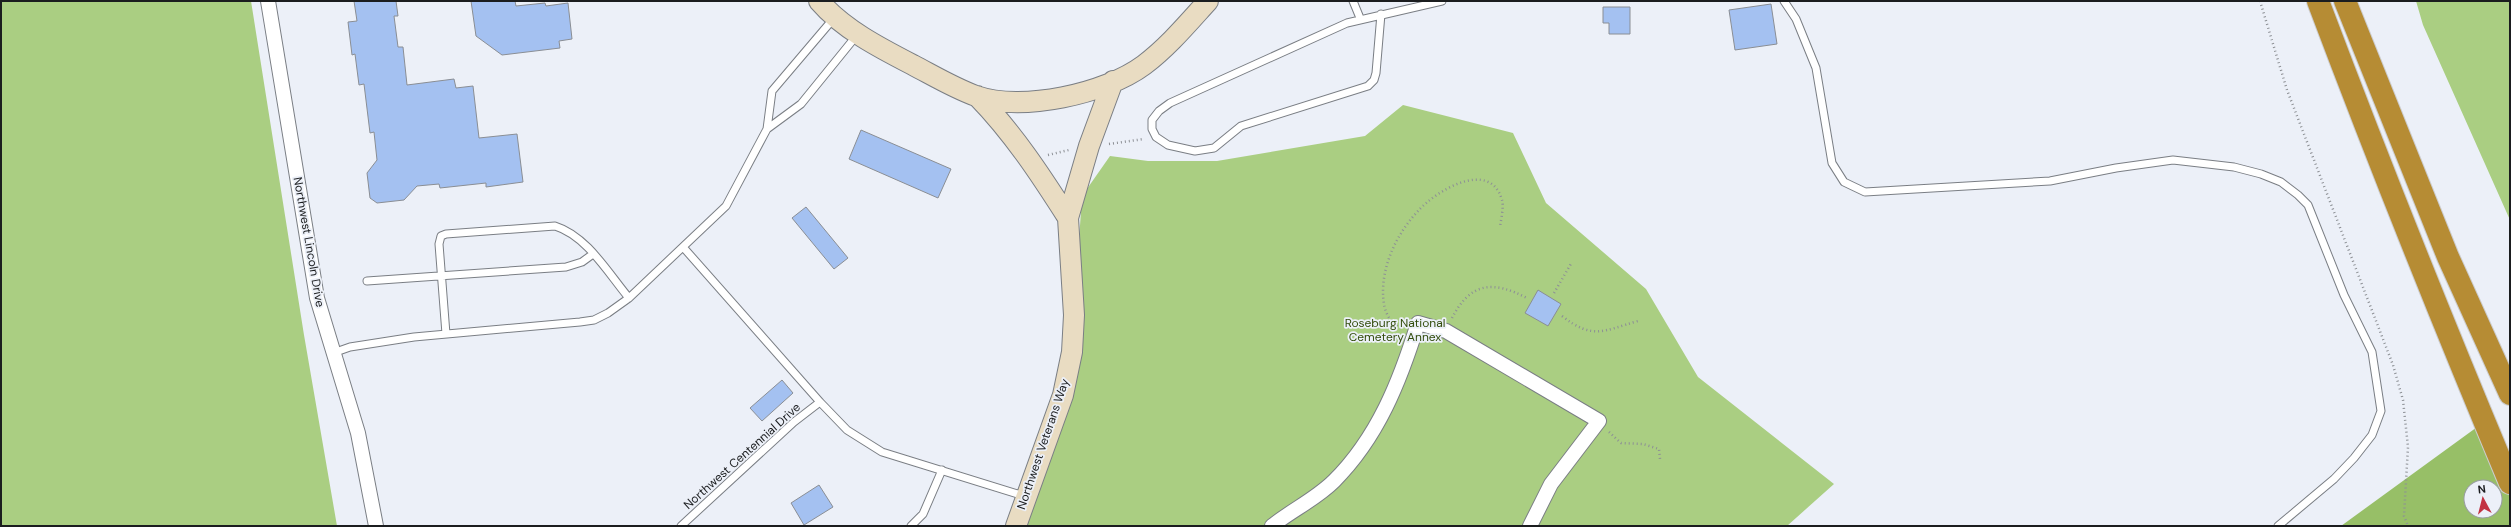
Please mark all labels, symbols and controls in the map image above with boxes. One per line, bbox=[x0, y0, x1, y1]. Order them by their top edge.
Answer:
street label: Northwest Lincoln Drive bbox=[290, 176, 328, 309]
park label: Roseburg National Cemetery Annex bbox=[1345, 315, 1445, 345]
street label: Northwest Veterans Way bbox=[1013, 376, 1073, 511]
street label: Northwest Centennial Drive bbox=[680, 399, 804, 513]
north arrow bbox=[2463, 479, 2503, 519]
text: N bbox=[2477, 482, 2487, 497]

